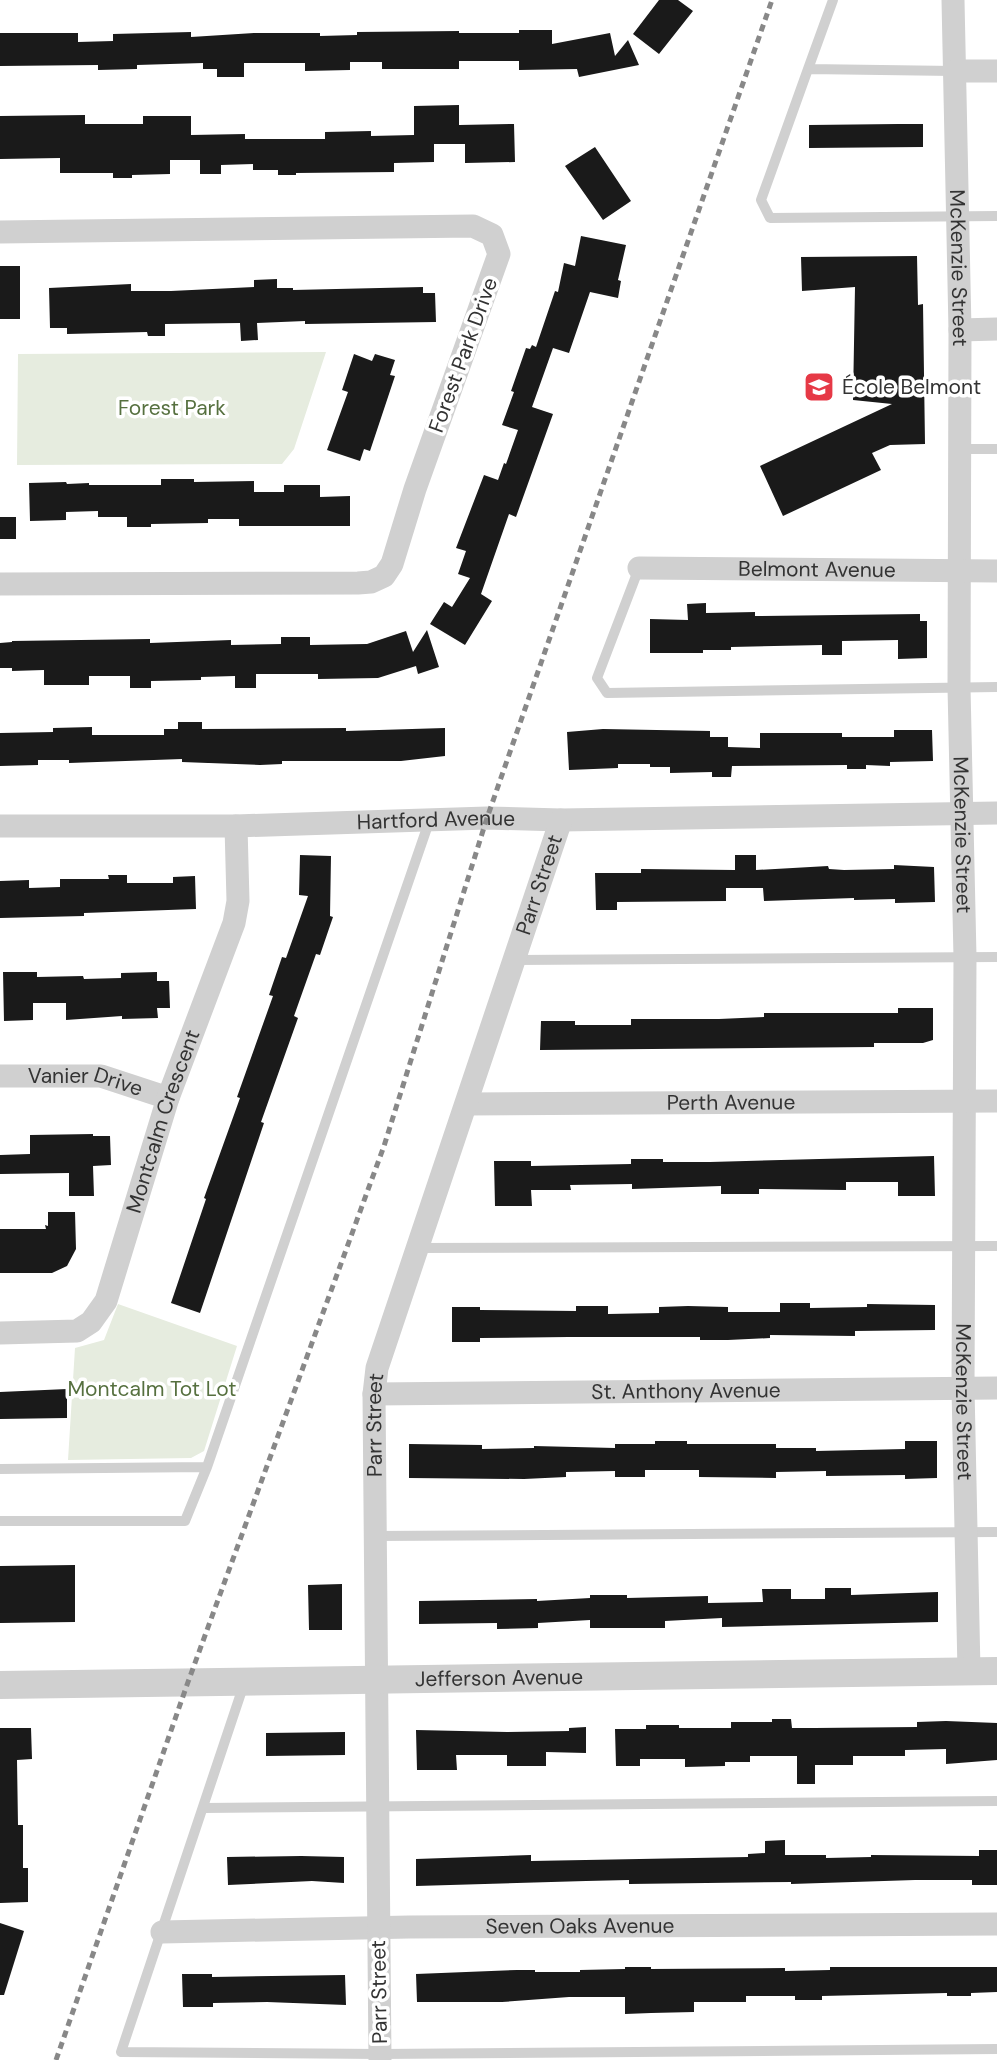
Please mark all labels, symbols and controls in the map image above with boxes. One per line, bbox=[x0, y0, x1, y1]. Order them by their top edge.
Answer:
street label: McKenzie Street bbox=[943, 189, 974, 346]
street label: Forest Park Drive bbox=[422, 273, 504, 436]
school or university icon: École Belmont bbox=[802, 370, 836, 404]
place label: École Belmont bbox=[842, 373, 981, 401]
park label: Forest Park bbox=[118, 394, 226, 422]
street label: Belmont Avenue bbox=[738, 555, 896, 584]
street label: McKenzie Street bbox=[947, 756, 978, 914]
street label: Hartford Avenue bbox=[356, 804, 516, 836]
street label: Parr Street bbox=[509, 831, 569, 938]
street label: Montcalm Crescent bbox=[120, 1026, 207, 1216]
street label: Vanier Drive bbox=[28, 1061, 147, 1103]
street label: Perth Avenue bbox=[667, 1088, 795, 1117]
street label: McKenzie Street bbox=[949, 1323, 979, 1481]
street label: Parr Street bbox=[360, 1372, 390, 1477]
park label: Montcalm Tot Lot bbox=[67, 1375, 237, 1403]
street label: St. Anthony Avenue bbox=[591, 1376, 781, 1406]
street label: Jefferson Avenue bbox=[415, 1663, 583, 1693]
street label: Seven Oaks Avenue bbox=[485, 1912, 675, 1941]
street label: Parr Street bbox=[364, 1940, 394, 2044]

